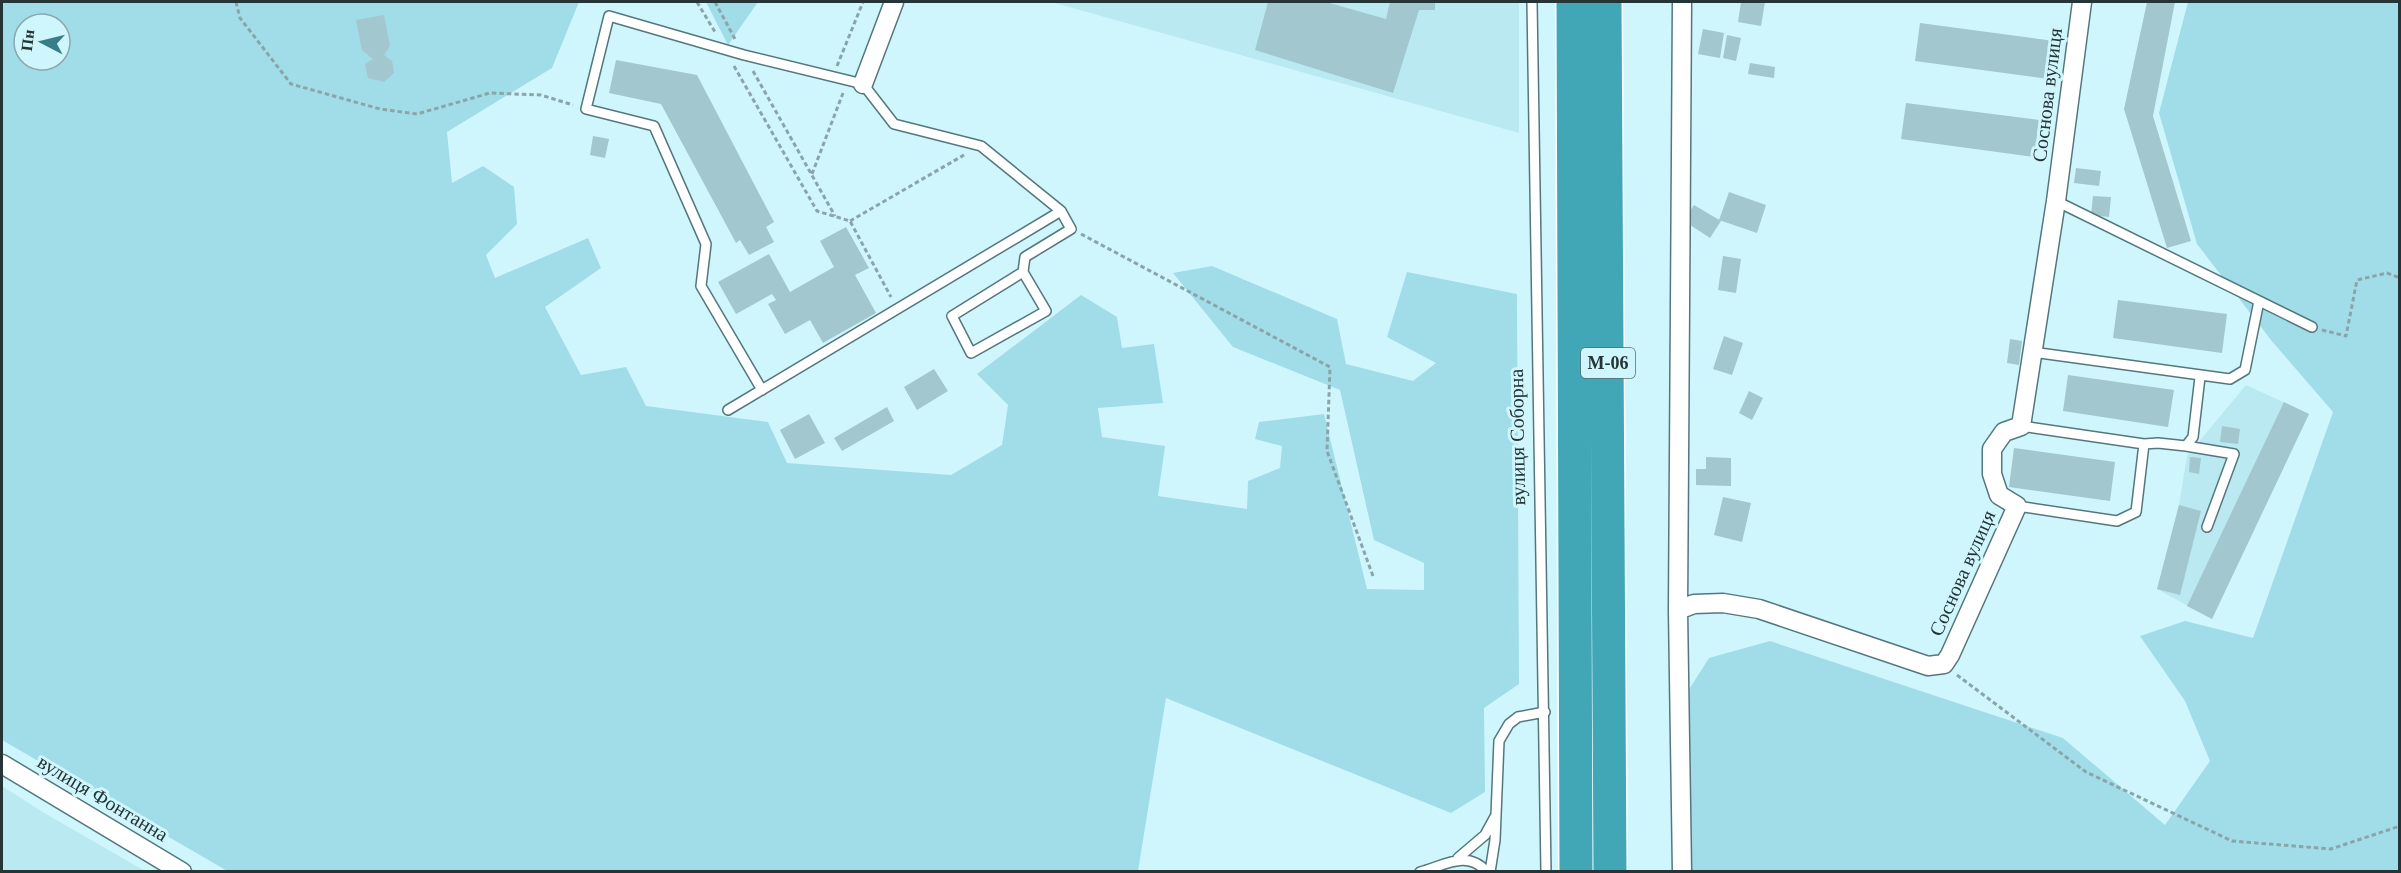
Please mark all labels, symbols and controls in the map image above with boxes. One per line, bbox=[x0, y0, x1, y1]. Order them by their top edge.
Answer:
north arrow bbox=[12, 12, 72, 72]
street label: Соснова вулиця bbox=[2028, 27, 2067, 163]
text: Пн bbox=[18, 28, 37, 52]
road number: М-06 bbox=[1581, 348, 1635, 378]
street label: вулиця Соборна bbox=[1505, 368, 1530, 505]
street label: Соснова вулиця bbox=[1925, 507, 2000, 640]
street label: вулиця Фонтанна bbox=[33, 750, 172, 846]

